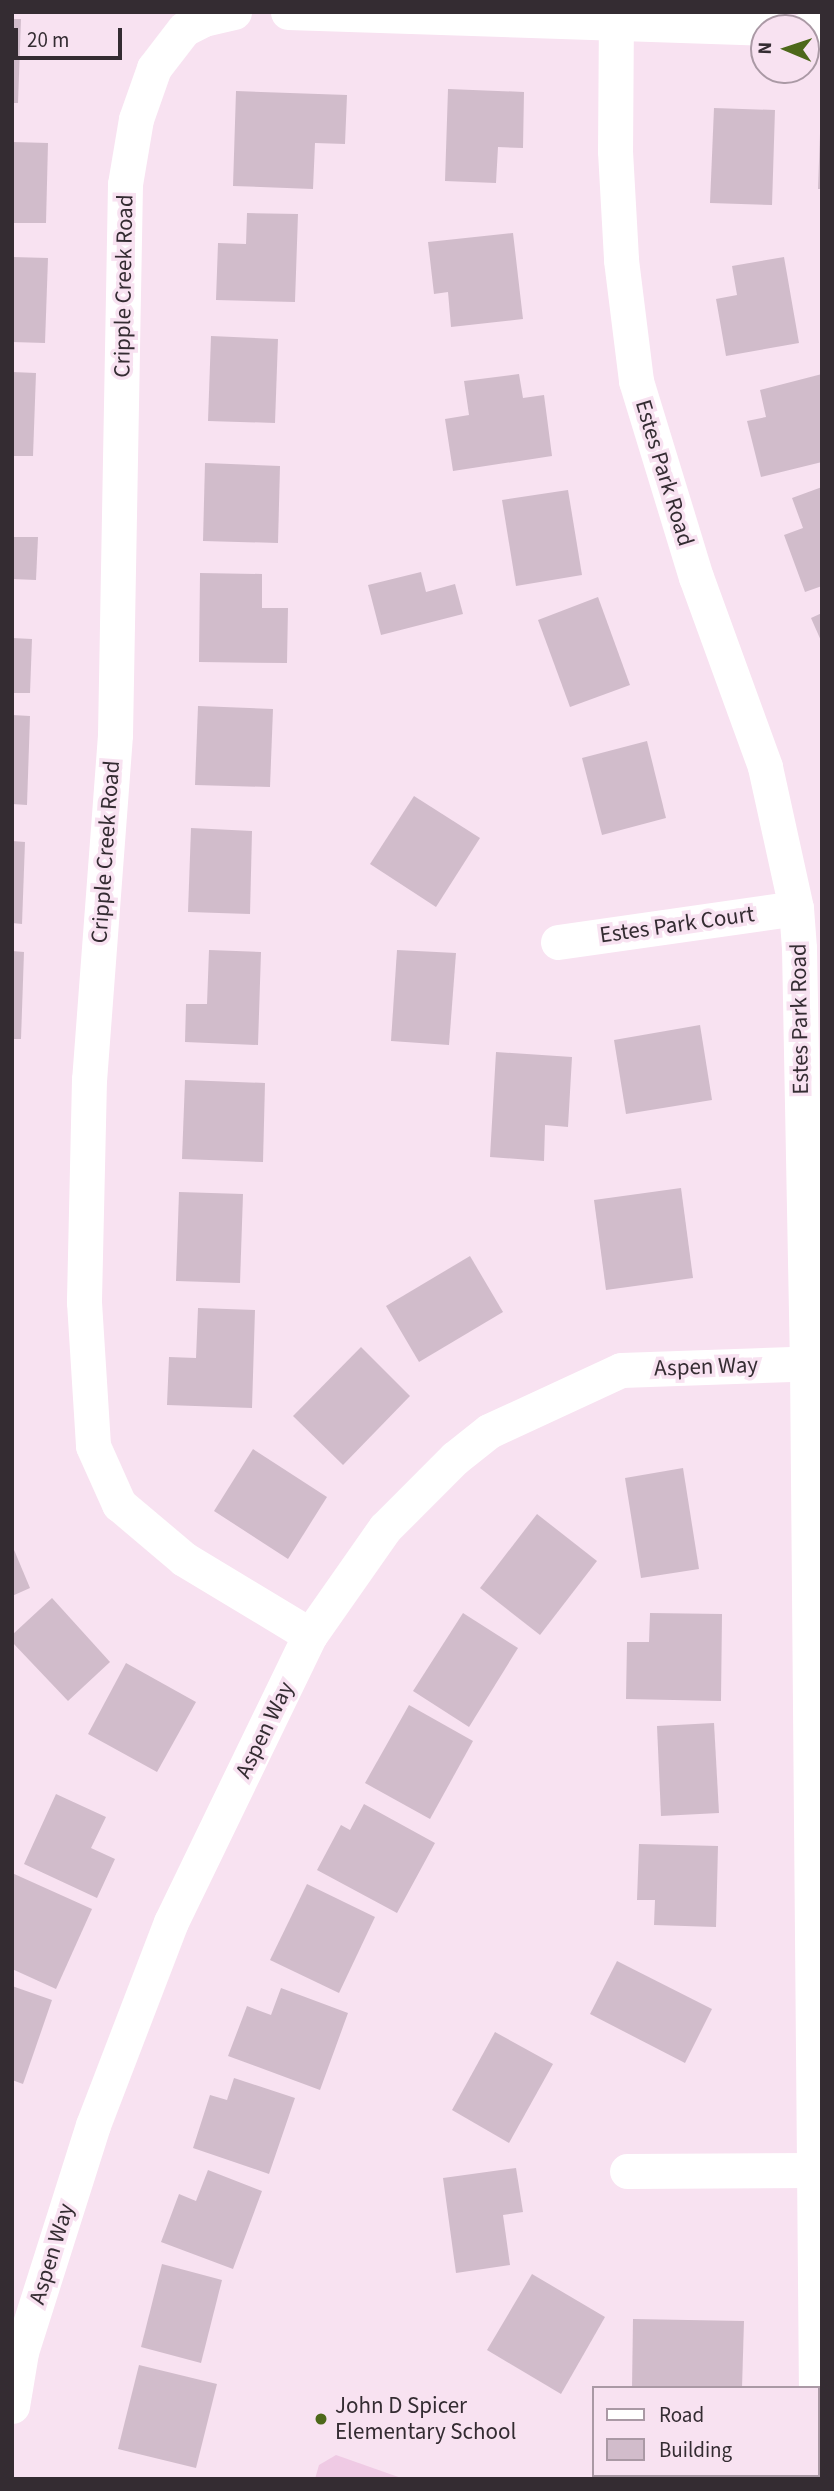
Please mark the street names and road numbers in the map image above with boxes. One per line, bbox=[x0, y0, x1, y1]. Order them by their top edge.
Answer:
street label: Cripple Creek Road bbox=[109, 194, 139, 378]
street label: Estes Park Road bbox=[629, 397, 699, 549]
street label: Cripple Creek Road bbox=[86, 760, 126, 944]
street label: Estes Park Court bbox=[598, 900, 756, 950]
street label: Estes Park Road bbox=[785, 943, 815, 1095]
street label: Aspen Way bbox=[654, 1351, 758, 1383]
street label: Aspen Way bbox=[230, 1677, 300, 1783]
street label: Aspen Way bbox=[24, 2200, 80, 2308]

